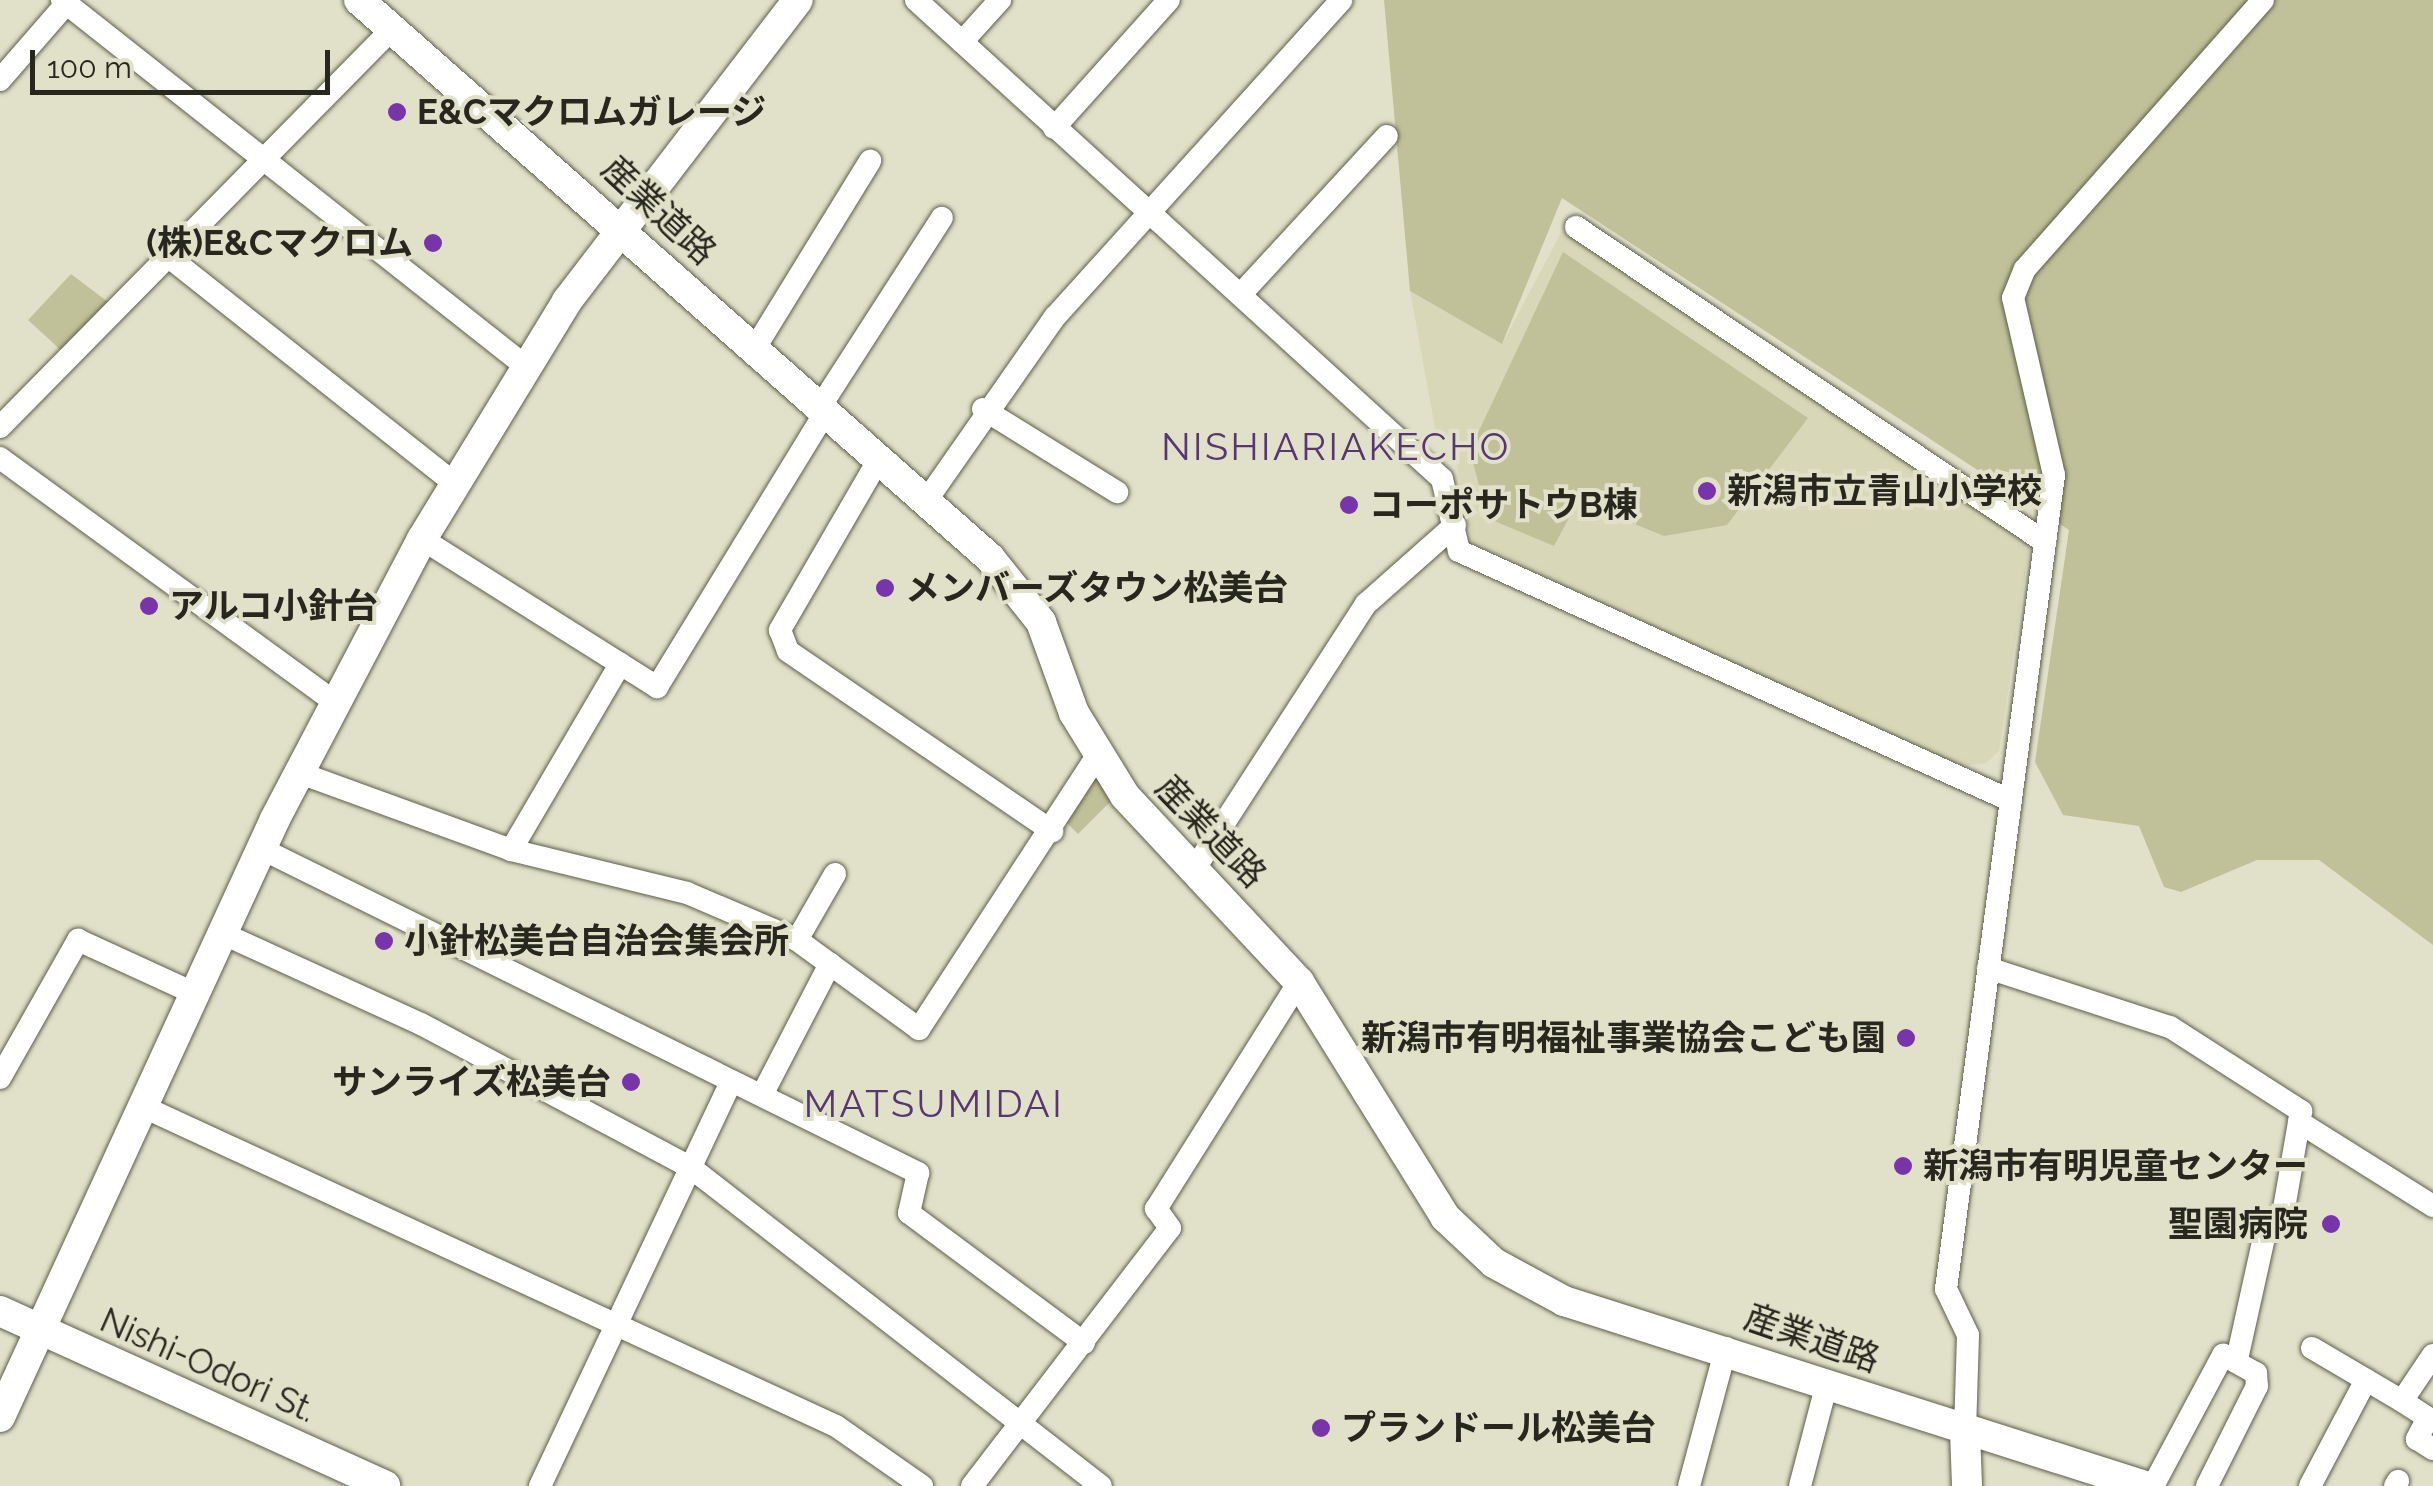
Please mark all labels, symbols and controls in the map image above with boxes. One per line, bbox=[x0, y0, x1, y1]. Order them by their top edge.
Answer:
scale bar bbox=[35, 30, 335, 92]
text: 100 m bbox=[47, 50, 132, 85]
place label: E&Cマクロムガレージ bbox=[417, 91, 767, 133]
marker: E&Cマクロムガレージ bbox=[386, 101, 408, 123]
street label: 産業道路 bbox=[593, 147, 725, 273]
place label: (株)E&Cマクロム bbox=[146, 222, 413, 264]
marker: (株)E&Cマクロム bbox=[422, 232, 444, 254]
district label: NISHIARIAKECHO bbox=[1161, 424, 1511, 470]
place label: 新潟市立青山小学校 bbox=[1727, 470, 2042, 512]
marker: 新潟市立青山小学校 bbox=[1696, 480, 1718, 502]
place label: コーポサトウB棟 bbox=[1369, 484, 1638, 526]
marker: コーポサトウB棟 bbox=[1338, 494, 1360, 516]
place label: メンバーズタウン松美台 bbox=[905, 567, 1290, 609]
marker: メンバーズタウン松美台 bbox=[874, 577, 896, 599]
place label: アルコ小針台 bbox=[169, 585, 379, 627]
marker: アルコ小針台 bbox=[138, 595, 160, 617]
street label: 産業道路 bbox=[1147, 766, 1275, 896]
place label: 小針松美台自治会集会所 bbox=[404, 920, 789, 962]
marker: 小針松美台自治会集会所 bbox=[373, 930, 395, 952]
place label: 新潟市有明福祉事業協会こども園 bbox=[1361, 1017, 1886, 1059]
marker: 新潟市有明福祉事業協会こども園 bbox=[1895, 1027, 1917, 1049]
place label: サンライズ松美台 bbox=[331, 1061, 611, 1103]
marker: サンライズ松美台 bbox=[620, 1071, 642, 1093]
district label: MATSUMIDAI bbox=[804, 1081, 1064, 1127]
place label: 新潟市有明児童センター bbox=[1923, 1145, 2308, 1187]
marker: 新潟市有明児童センター bbox=[1892, 1155, 1914, 1177]
place label: 聖園病院 bbox=[2168, 1203, 2308, 1245]
marker: 聖園病院 bbox=[2318, 1211, 2344, 1237]
street label: 産業道路 bbox=[1739, 1295, 1885, 1381]
street label: Nishi-Odori St. bbox=[94, 1299, 322, 1431]
place label: プランドール松美台 bbox=[1341, 1407, 1656, 1449]
marker: プランドール松美台 bbox=[1310, 1417, 1332, 1439]

